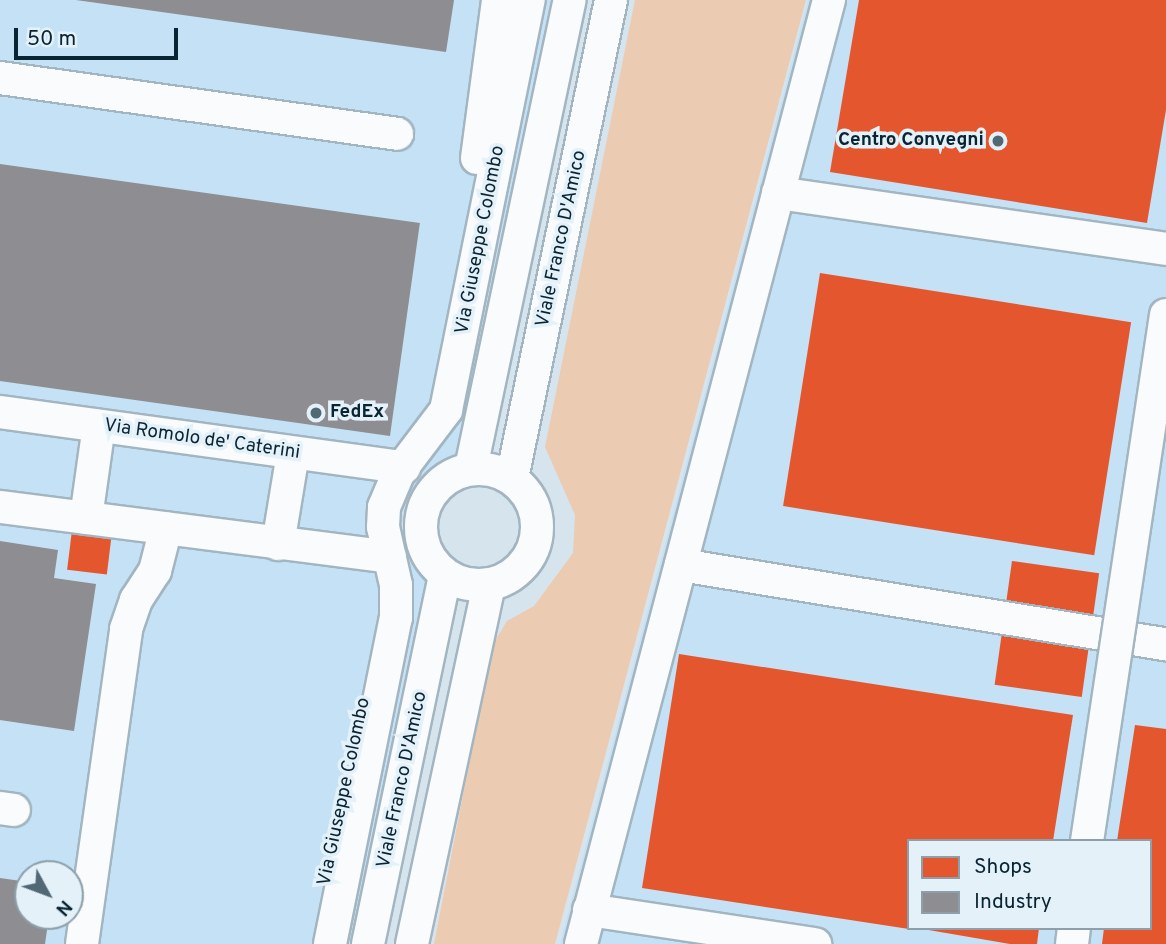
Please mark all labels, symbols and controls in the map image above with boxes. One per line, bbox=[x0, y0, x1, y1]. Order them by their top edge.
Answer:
scale bar bbox=[18, 14, 182, 58]
text: 50 m bbox=[27, 26, 76, 53]
place label: Centro Convegni bbox=[838, 130, 984, 152]
marker: Centro Convegni bbox=[990, 133, 1006, 149]
street label: Via Giuseppe Colombo bbox=[451, 144, 511, 336]
street label: Viale Franco D'Amico bbox=[532, 149, 592, 329]
place label: FedEx bbox=[330, 402, 384, 424]
marker: FedEx bbox=[308, 405, 324, 421]
street label: Via Romolo de' Caterini bbox=[102, 415, 302, 465]
street label: Viale Franco D'Amico bbox=[373, 690, 433, 870]
street label: Via Giuseppe Colombo bbox=[314, 696, 376, 888]
legend bbox=[907, 839, 1152, 930]
text: Shops bbox=[974, 854, 1032, 881]
north arrow bbox=[14, 860, 84, 930]
text: Industry bbox=[974, 889, 1052, 916]
text: N bbox=[50, 894, 77, 920]

